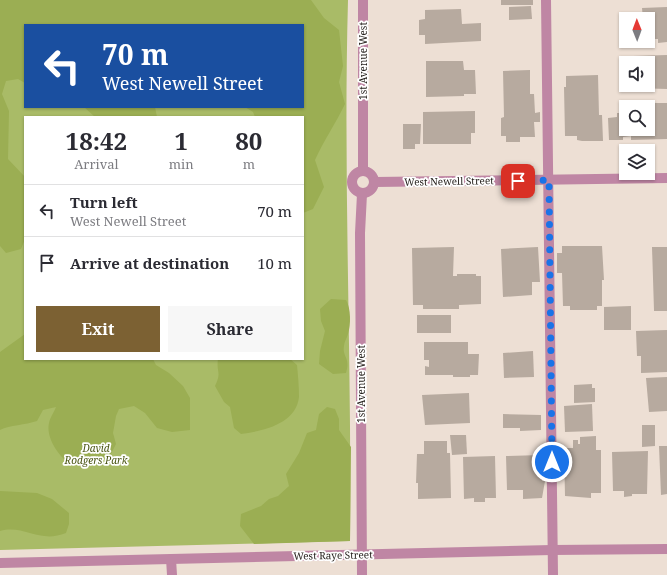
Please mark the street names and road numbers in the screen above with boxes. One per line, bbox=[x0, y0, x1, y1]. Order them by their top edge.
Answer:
street label: 1st Avenue West bbox=[356, 22, 370, 100]
street label: West Newell Street bbox=[404, 173, 494, 189]
street label: 1st Avenue West bbox=[354, 345, 368, 423]
street label: West Raye Street bbox=[293, 547, 373, 563]

